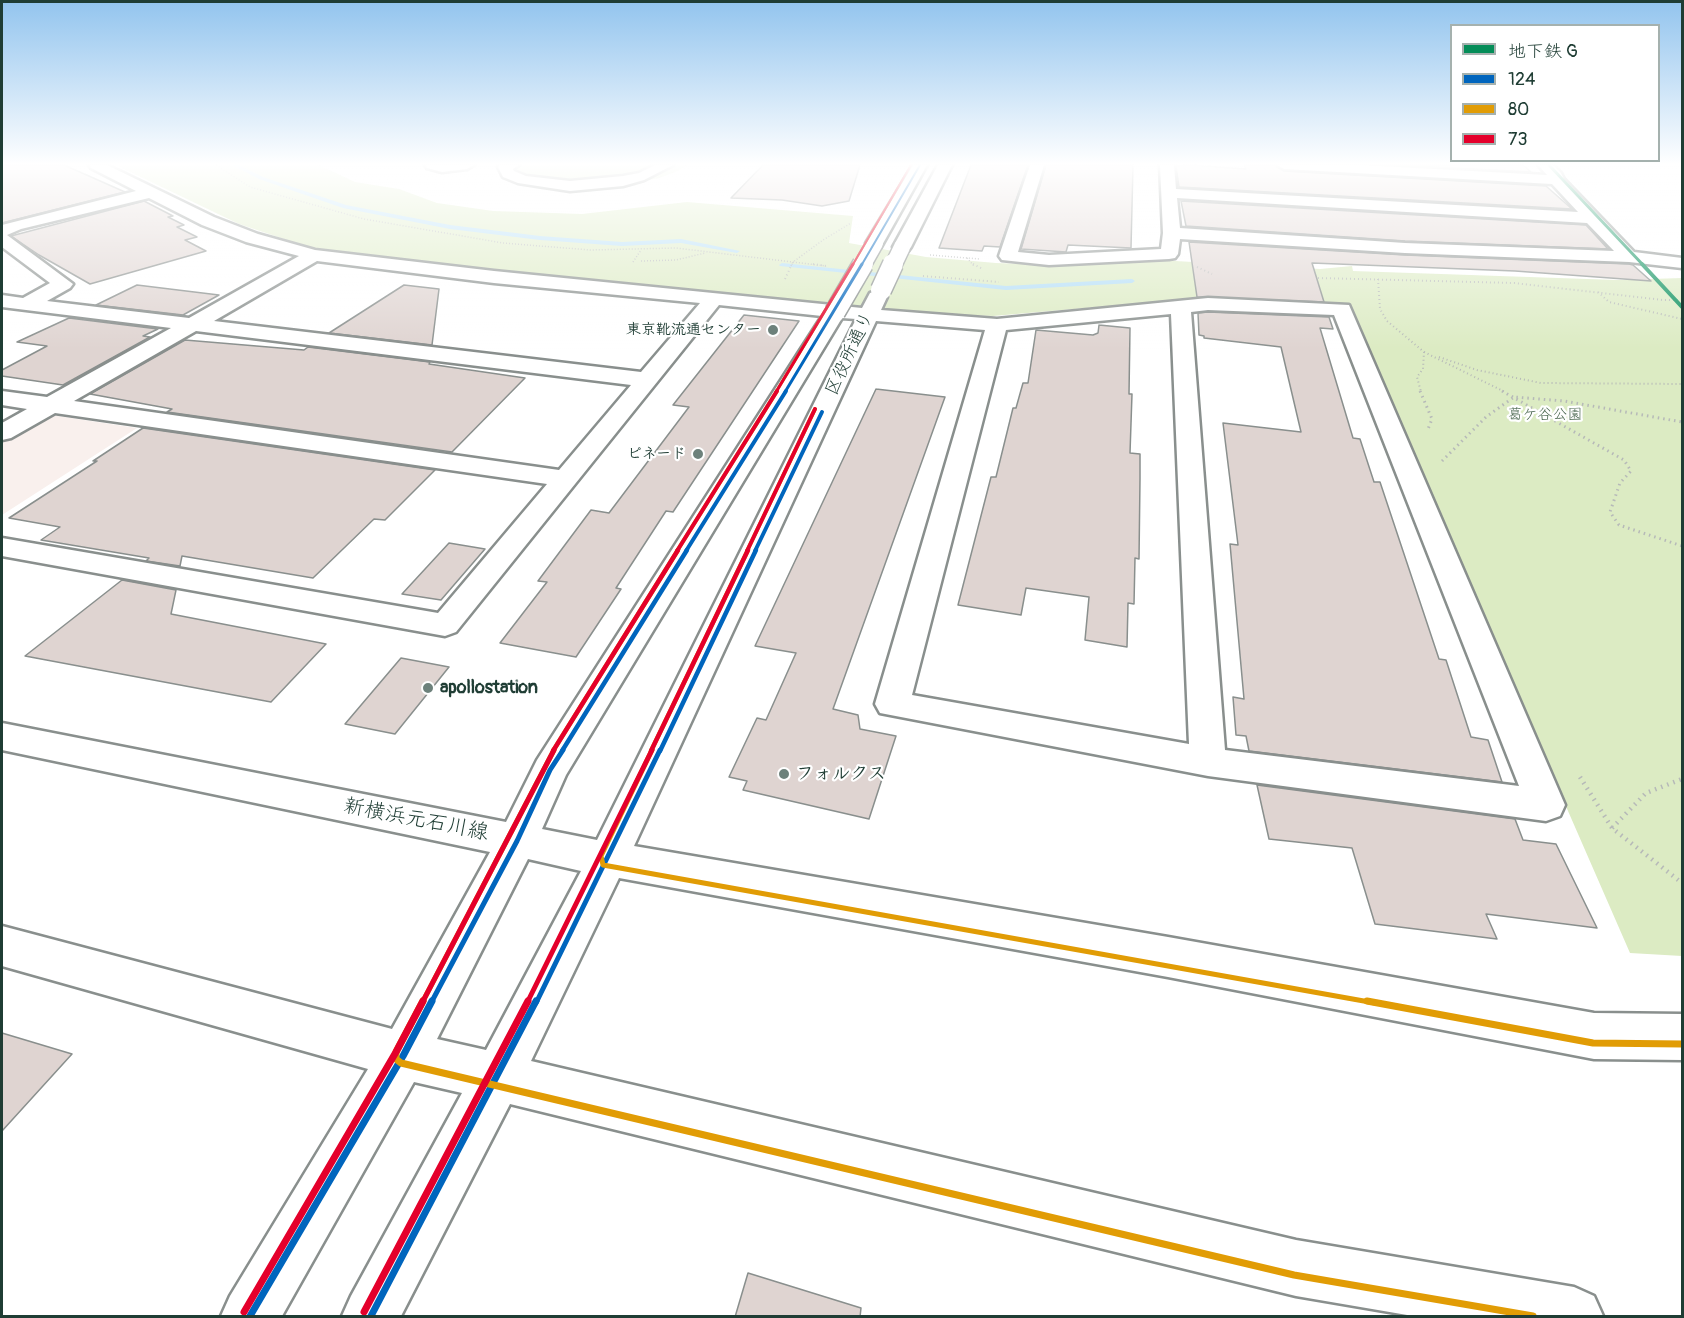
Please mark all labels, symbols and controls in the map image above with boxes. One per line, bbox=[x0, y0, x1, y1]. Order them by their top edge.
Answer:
legend bbox=[1450, 24, 1660, 162]
text: 地下鉄 G bbox=[1508, 40, 1578, 63]
text: 124 bbox=[1508, 68, 1536, 91]
text: 80 bbox=[1508, 98, 1529, 121]
text: 73 bbox=[1508, 128, 1528, 151]
street label: 区役所通り bbox=[821, 309, 879, 399]
place label: 東京靴流通センター bbox=[626, 321, 761, 339]
marker: 東京靴流通センター bbox=[766, 323, 780, 337]
park label: 葛ケ谷公園 bbox=[1508, 406, 1582, 424]
place label: ピネード bbox=[627, 445, 686, 463]
marker: ピネード bbox=[691, 447, 705, 461]
place label: apollostation bbox=[440, 677, 538, 699]
marker: apollostation bbox=[421, 681, 435, 695]
place label: フォルクス bbox=[796, 763, 886, 785]
marker: フォルクス bbox=[777, 767, 791, 781]
street label: 新横浜元石川線 bbox=[341, 794, 491, 846]

